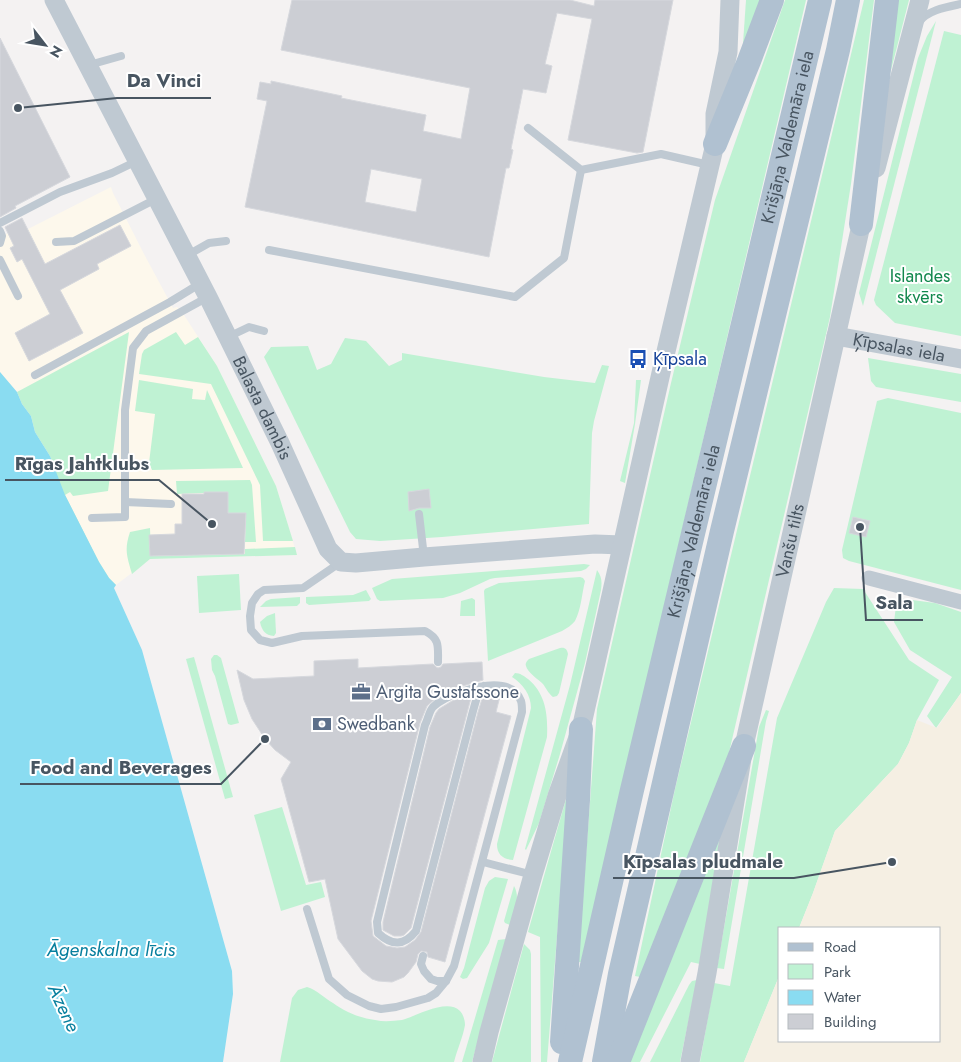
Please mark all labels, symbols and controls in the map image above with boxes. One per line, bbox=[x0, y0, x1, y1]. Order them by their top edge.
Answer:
north arrow bbox=[20, 20, 70, 70]
text: N bbox=[45, 42, 68, 62]
street label: Krišjāņa Valdemāra iela bbox=[754, 48, 821, 226]
callout: Da Vinci bbox=[117, 64, 211, 98]
text: Da Vinci bbox=[127, 67, 201, 94]
park label: Islandes skvērs bbox=[890, 263, 950, 310]
street label: Ķīpsalas iela bbox=[851, 326, 947, 369]
place label: Ķīpsala bbox=[653, 346, 707, 372]
bus stop icon: Ķīpsala bbox=[627, 348, 649, 370]
street label: Balasta dambis bbox=[226, 352, 299, 464]
street label: Krišjāņa Valdemāra iela bbox=[660, 442, 727, 620]
callout: Rīgas Jahtklubs bbox=[5, 446, 159, 480]
text: Rīgas Jahtklubs bbox=[15, 450, 150, 477]
street label: Vanšu tilts bbox=[769, 501, 811, 580]
callout: Sala bbox=[866, 586, 923, 620]
text: Sala bbox=[875, 589, 913, 616]
place label: Argita Gustafssone bbox=[376, 679, 519, 705]
office icon: Argita Gustafssone bbox=[350, 681, 372, 703]
place label: Swedbank bbox=[337, 711, 415, 737]
bank icon: Swedbank bbox=[311, 713, 333, 735]
callout: Food and Beverages bbox=[20, 750, 221, 784]
text: Food and Beverages bbox=[30, 754, 212, 781]
callout: Ķīpsalas pludmale bbox=[613, 844, 794, 878]
text: Ķīpsalas pludmale bbox=[623, 848, 783, 875]
legend bbox=[778, 927, 941, 1042]
water label: Āgenskalna līcis bbox=[46, 936, 176, 963]
text: Road bbox=[824, 936, 856, 958]
text: Park bbox=[824, 961, 851, 983]
water label: Āzene bbox=[41, 979, 87, 1037]
text: Water bbox=[824, 986, 862, 1008]
text: Building bbox=[824, 1011, 876, 1033]

